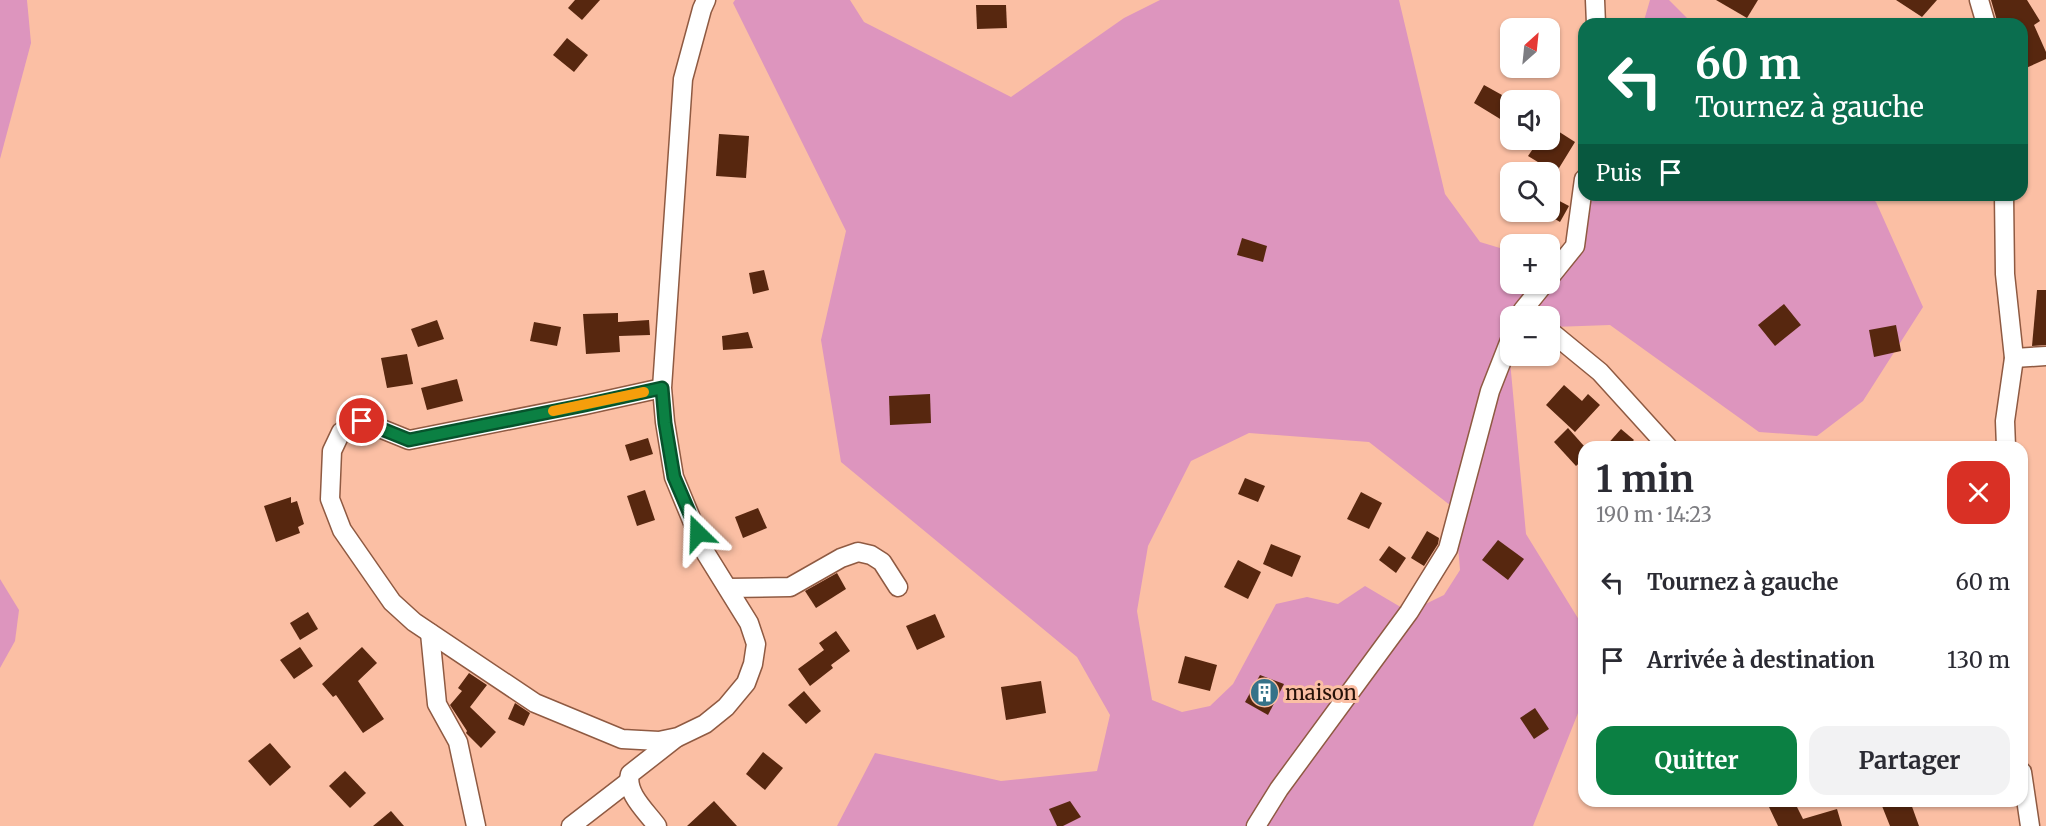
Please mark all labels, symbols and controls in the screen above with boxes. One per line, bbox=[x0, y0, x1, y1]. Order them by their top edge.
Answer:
north arrow bbox=[1500, 18, 1560, 78]
map controls bbox=[1500, 18, 1560, 366]
text: 60 m bbox=[1695, 38, 1801, 90]
icon: left bbox=[1596, 42, 1674, 120]
button: sound bbox=[1500, 90, 1560, 150]
text: Tournez à gauche bbox=[1695, 90, 1924, 124]
icon: arrive bbox=[1654, 156, 1687, 189]
text: Puis bbox=[1596, 159, 1642, 187]
button: search bbox=[1500, 162, 1560, 222]
button: + bbox=[1500, 234, 1560, 294]
button: − bbox=[1500, 306, 1560, 366]
pin bbox=[336, 395, 387, 446]
icon: arrive bbox=[345, 404, 378, 437]
text: 1 min bbox=[1596, 457, 1694, 502]
button: close bbox=[1947, 461, 2010, 524]
position arrow bbox=[666, 501, 730, 565]
text: 190 m · 14:23 bbox=[1596, 502, 1712, 527]
icon: left bbox=[1596, 566, 1629, 599]
text: Tournez à gauche bbox=[1647, 568, 1838, 596]
text: 60 m bbox=[1956, 568, 2010, 596]
icon: arrive bbox=[1596, 644, 1629, 677]
text: Arrivée à destination bbox=[1647, 646, 1875, 674]
text: 130 m bbox=[1947, 646, 2010, 674]
building icon: maison bbox=[1248, 677, 1280, 709]
place label: maison bbox=[1285, 680, 1357, 705]
button: Quitter bbox=[1596, 726, 1797, 795]
button: Partager bbox=[1809, 726, 2010, 795]

